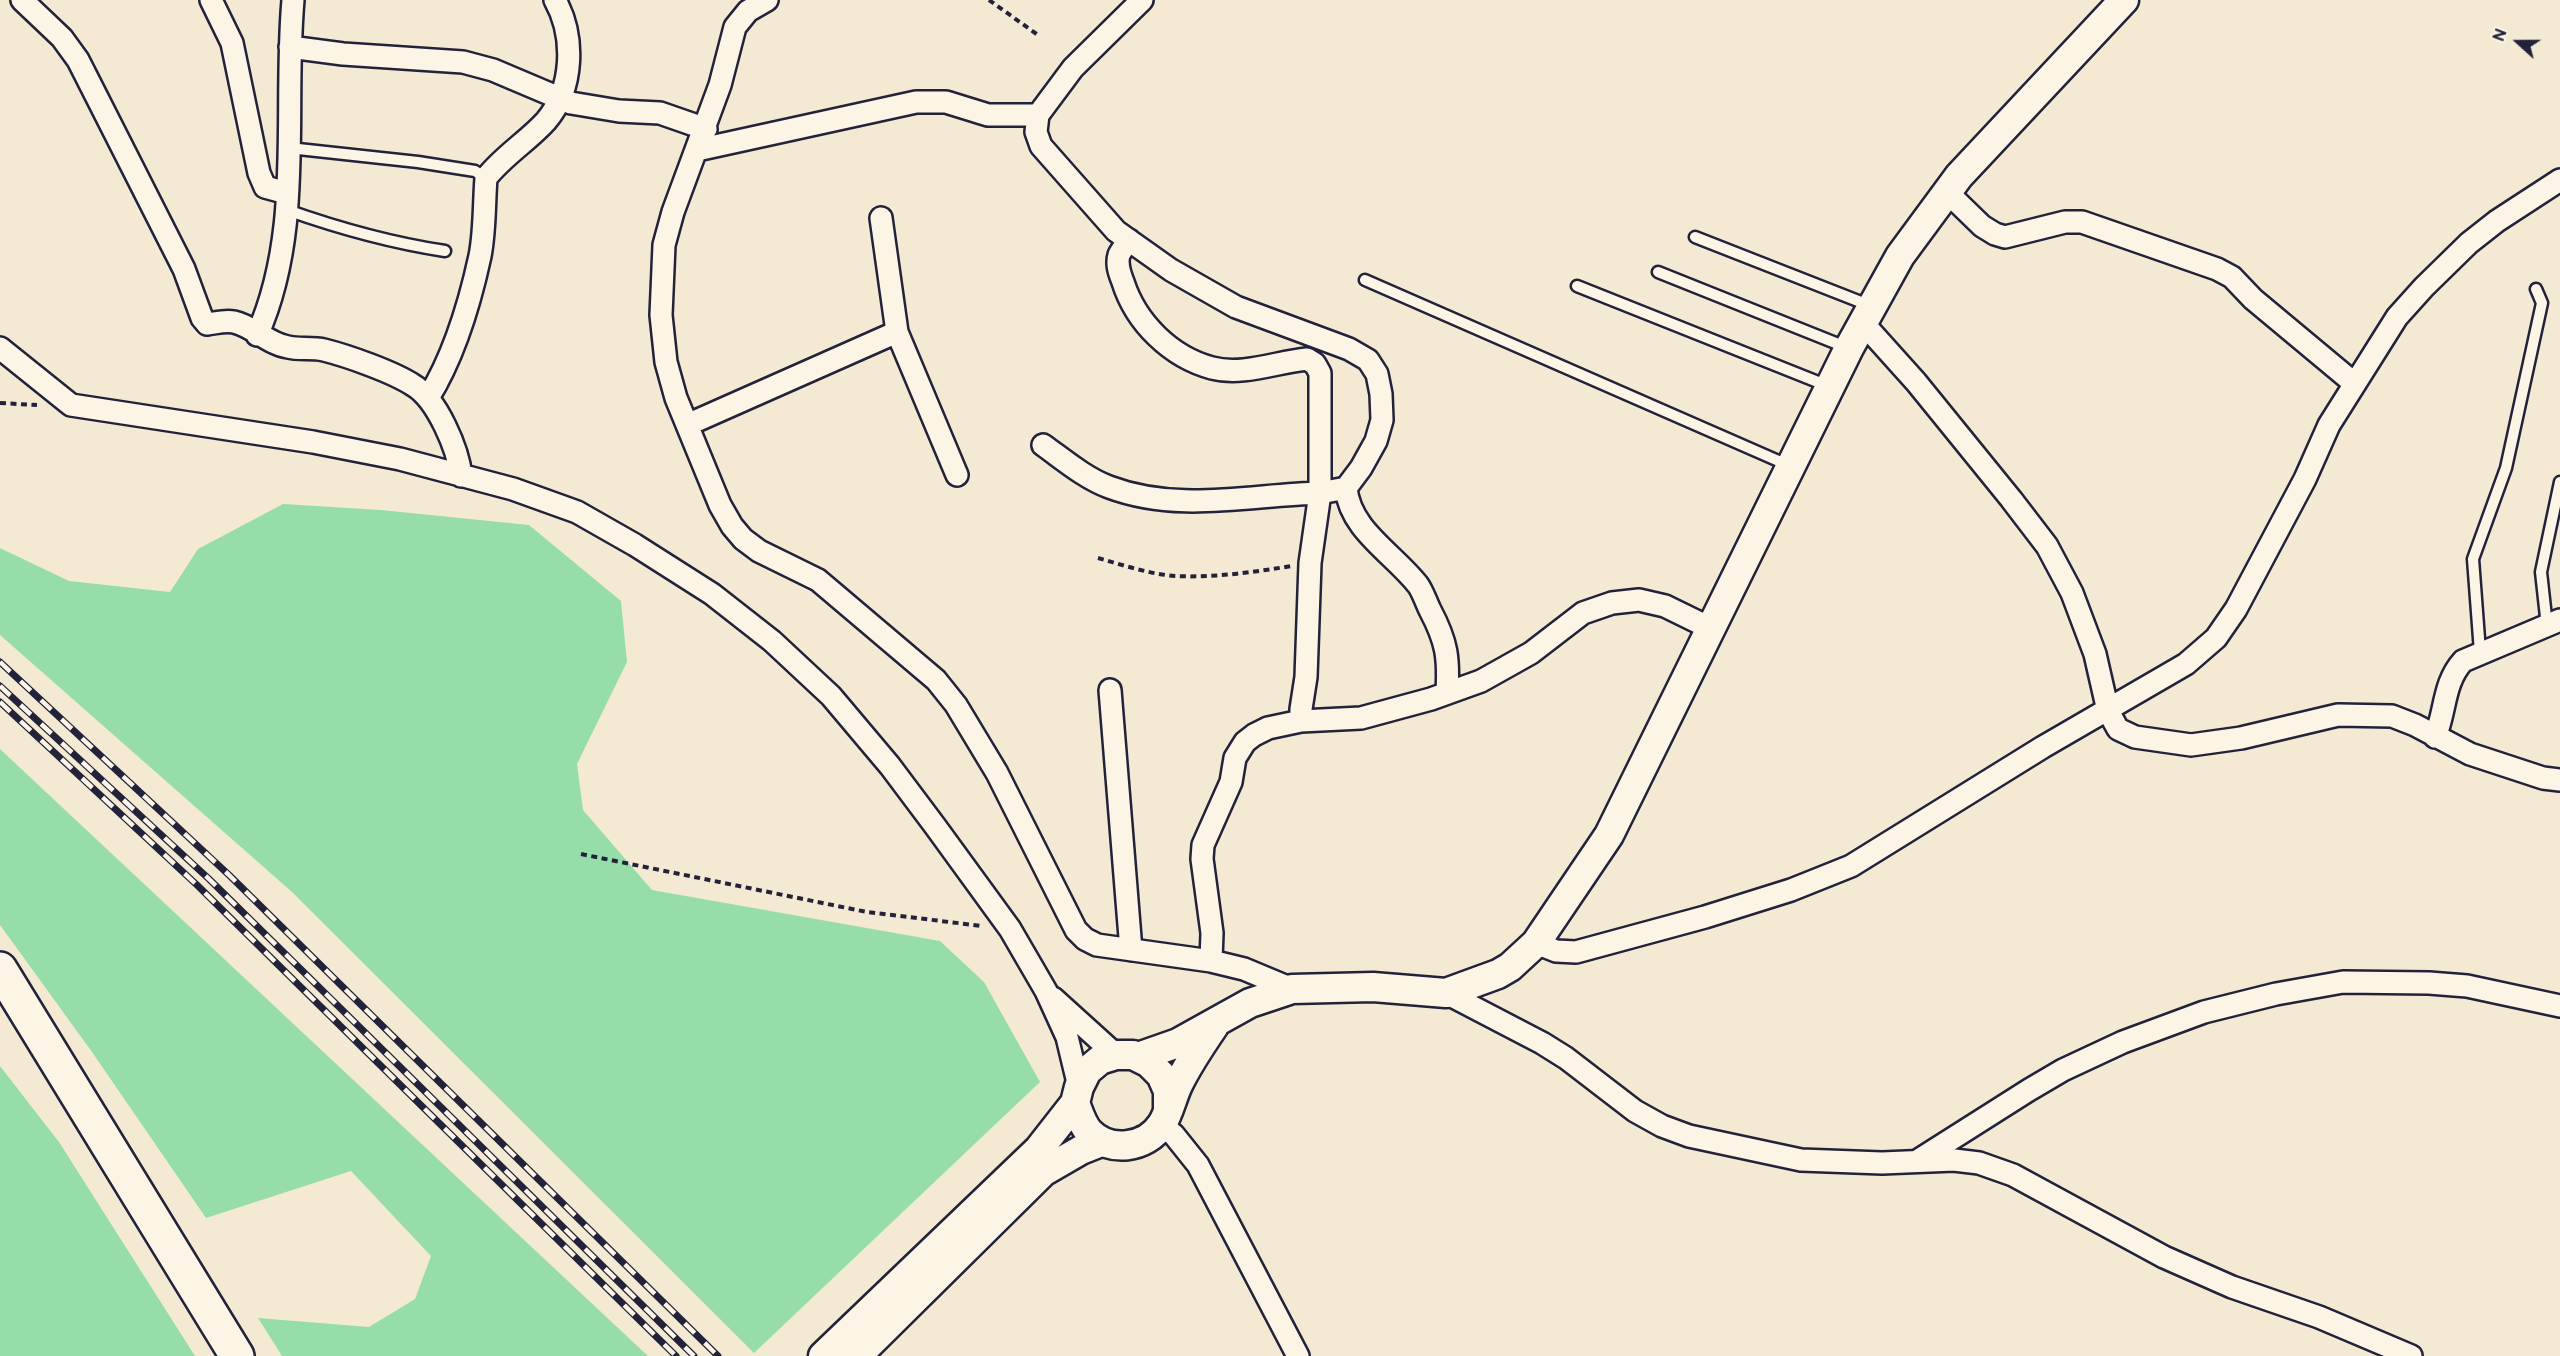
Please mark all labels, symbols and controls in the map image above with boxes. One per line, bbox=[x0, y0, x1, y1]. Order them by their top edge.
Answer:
north arrow bbox=[2488, 12, 2548, 72]
text: N bbox=[2490, 26, 2512, 44]

